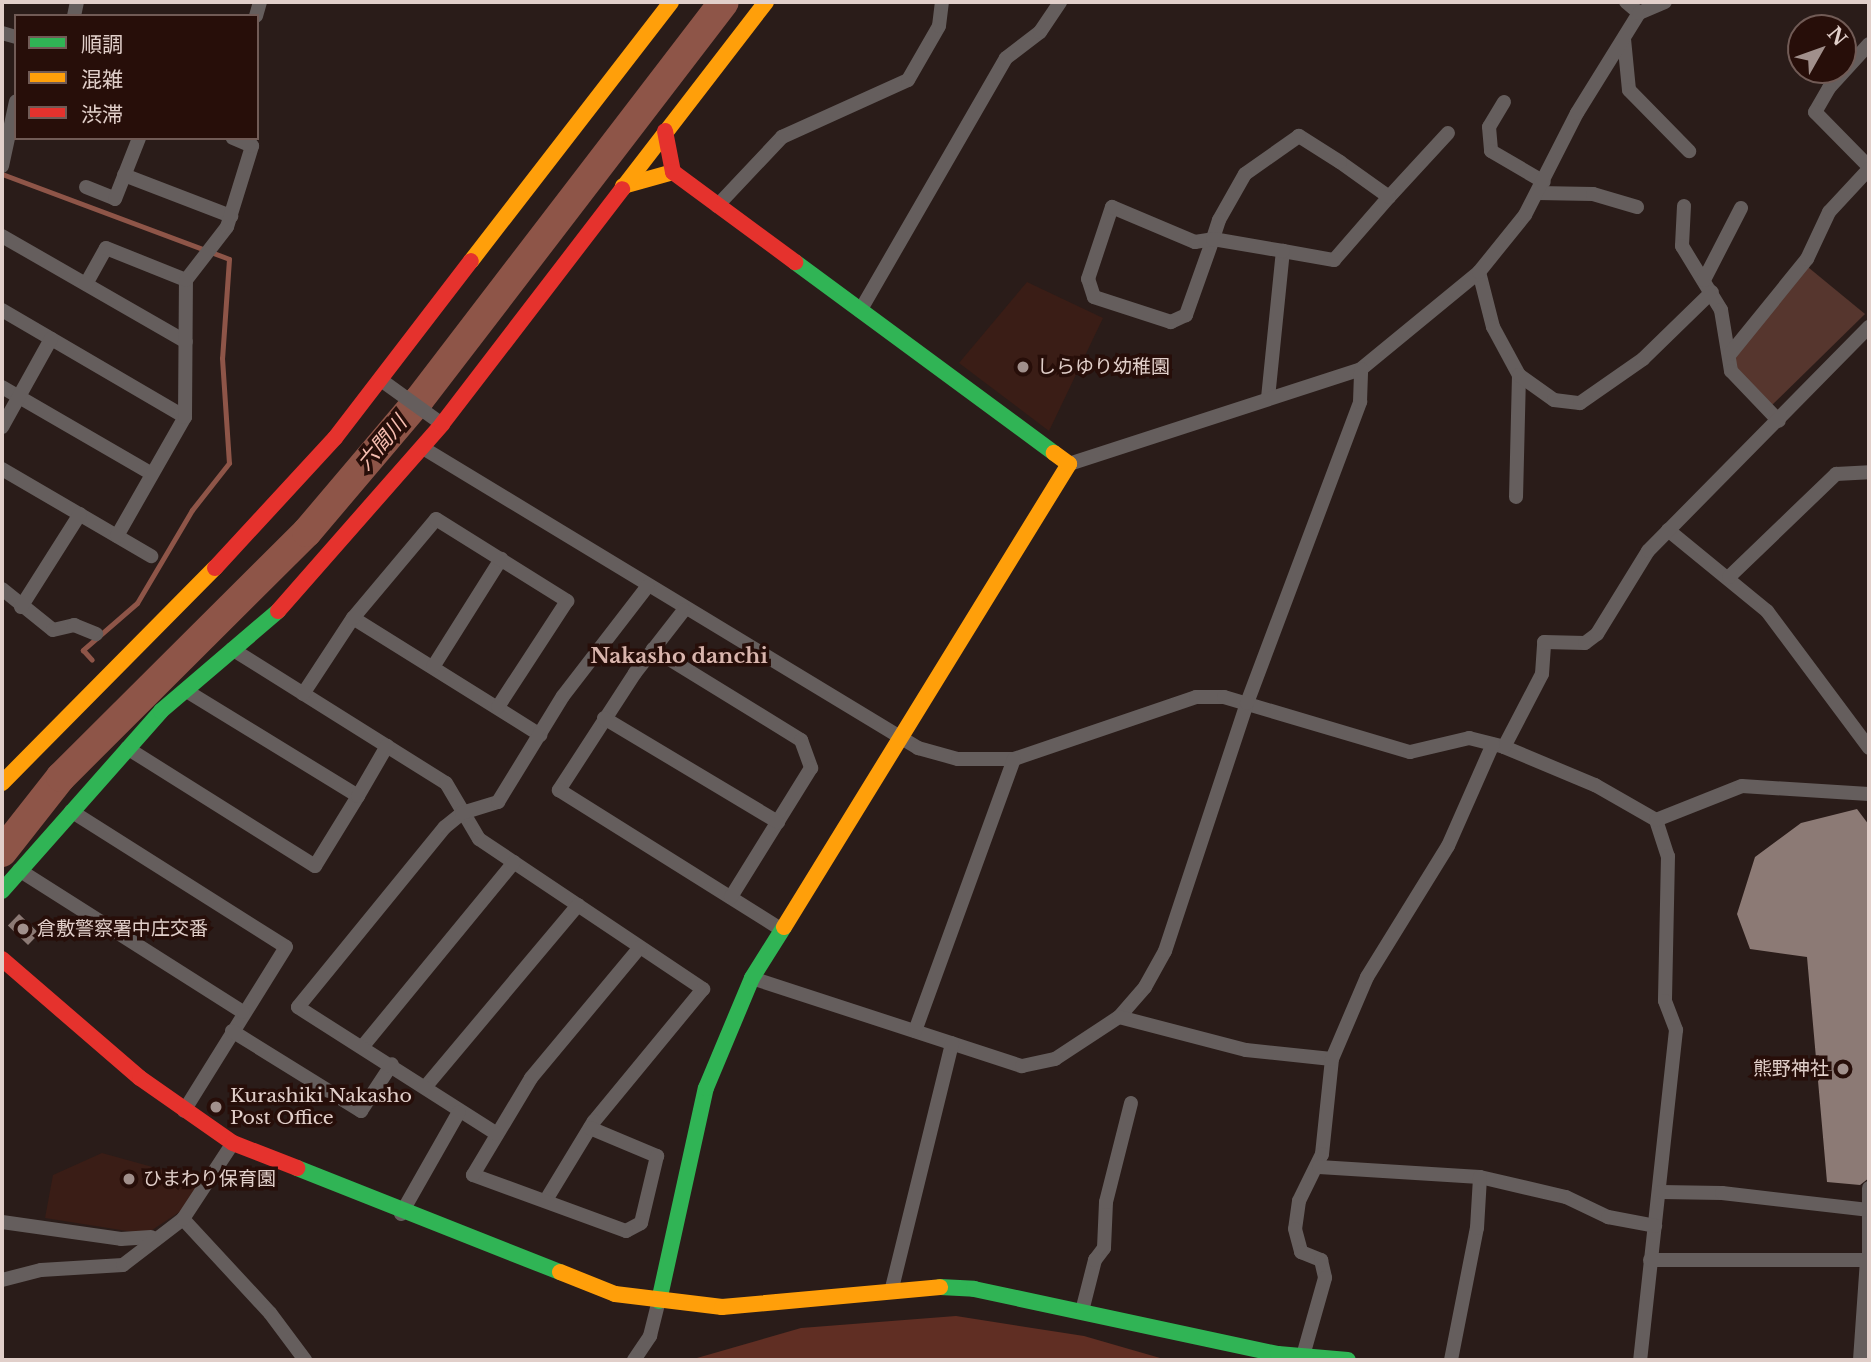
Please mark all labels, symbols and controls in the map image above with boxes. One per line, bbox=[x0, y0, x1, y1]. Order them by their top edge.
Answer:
legend bbox=[14, 14, 259, 140]
north arrow bbox=[1787, 14, 1857, 84]
text: N bbox=[1822, 22, 1851, 51]
text: 順調 bbox=[81, 32, 123, 58]
text: 混雑 bbox=[81, 67, 123, 93]
text: 渋滞 bbox=[81, 102, 123, 128]
place label: しらゆり幼稚園 bbox=[1037, 356, 1170, 378]
marker: しらゆり幼稚園 bbox=[1015, 359, 1031, 375]
water label: 六間川 bbox=[352, 411, 412, 475]
district label: Nakasho danchi bbox=[590, 643, 768, 669]
place label: 倉敷警察署中庄交番 bbox=[37, 918, 208, 940]
marker: 倉敷警察署中庄交番 bbox=[15, 921, 31, 937]
place label: 熊野神社 bbox=[1753, 1058, 1829, 1080]
marker: 熊野神社 bbox=[1835, 1061, 1851, 1077]
place label: Kurashiki Nakasho Post Office bbox=[230, 1085, 412, 1129]
marker: Kurashiki Nakasho Post Office bbox=[208, 1099, 224, 1115]
place label: ひまわり保育園 bbox=[143, 1168, 276, 1190]
marker: ひまわり保育園 bbox=[121, 1171, 137, 1187]

